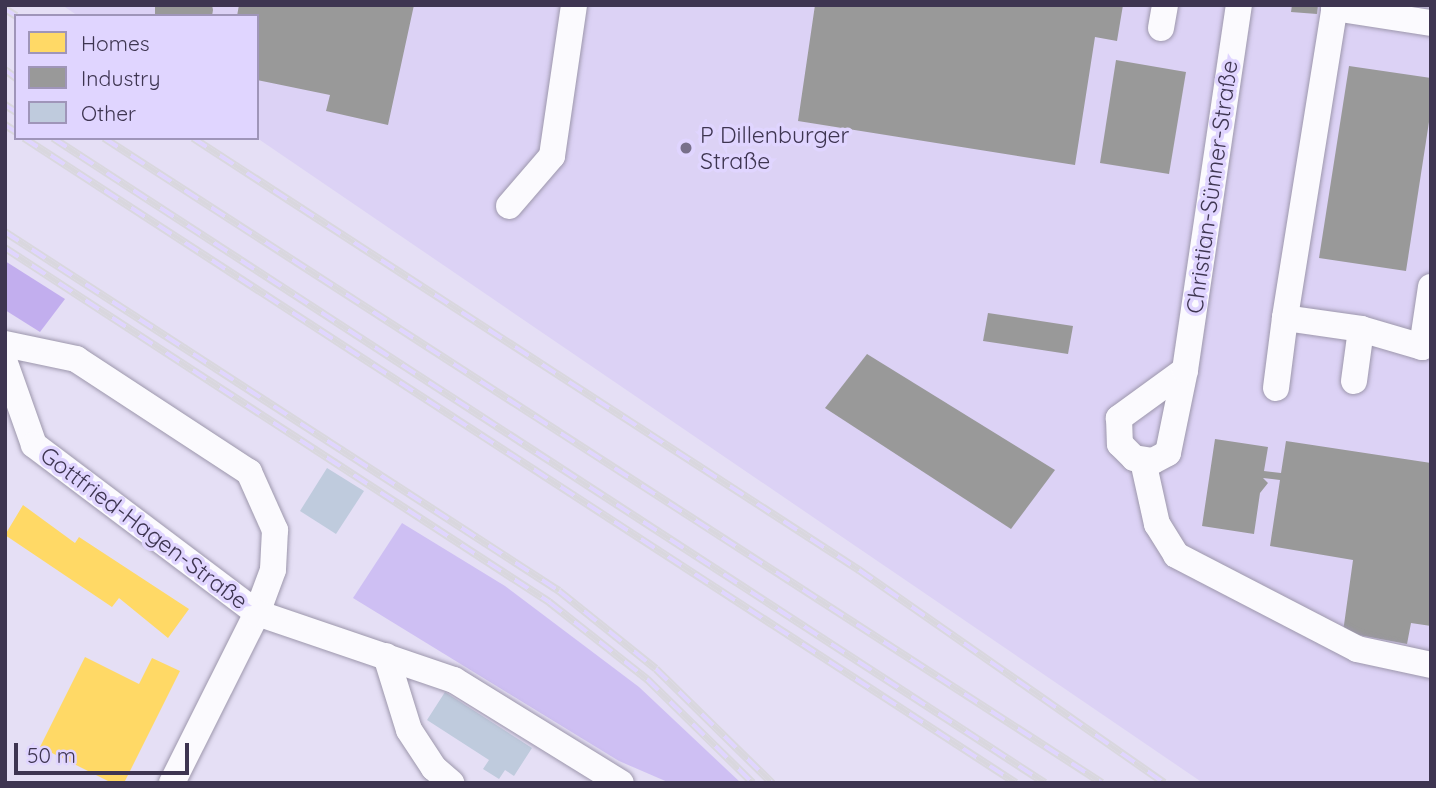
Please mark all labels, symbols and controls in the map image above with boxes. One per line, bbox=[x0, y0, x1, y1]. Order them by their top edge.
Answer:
legend bbox=[14, 14, 259, 140]
text: Homes bbox=[81, 30, 150, 56]
street label: Christian-Sünner-Straße bbox=[1181, 59, 1243, 315]
text: Industry bbox=[81, 65, 160, 91]
text: Other bbox=[81, 100, 136, 126]
place label: P Dillenburger Straße bbox=[700, 121, 849, 175]
marker: P Dillenburger Straße bbox=[678, 140, 694, 156]
street label: Gottfried-Hagen-Straße bbox=[35, 441, 253, 615]
scale bar bbox=[18, 728, 192, 772]
text: 50 m bbox=[27, 742, 76, 768]

